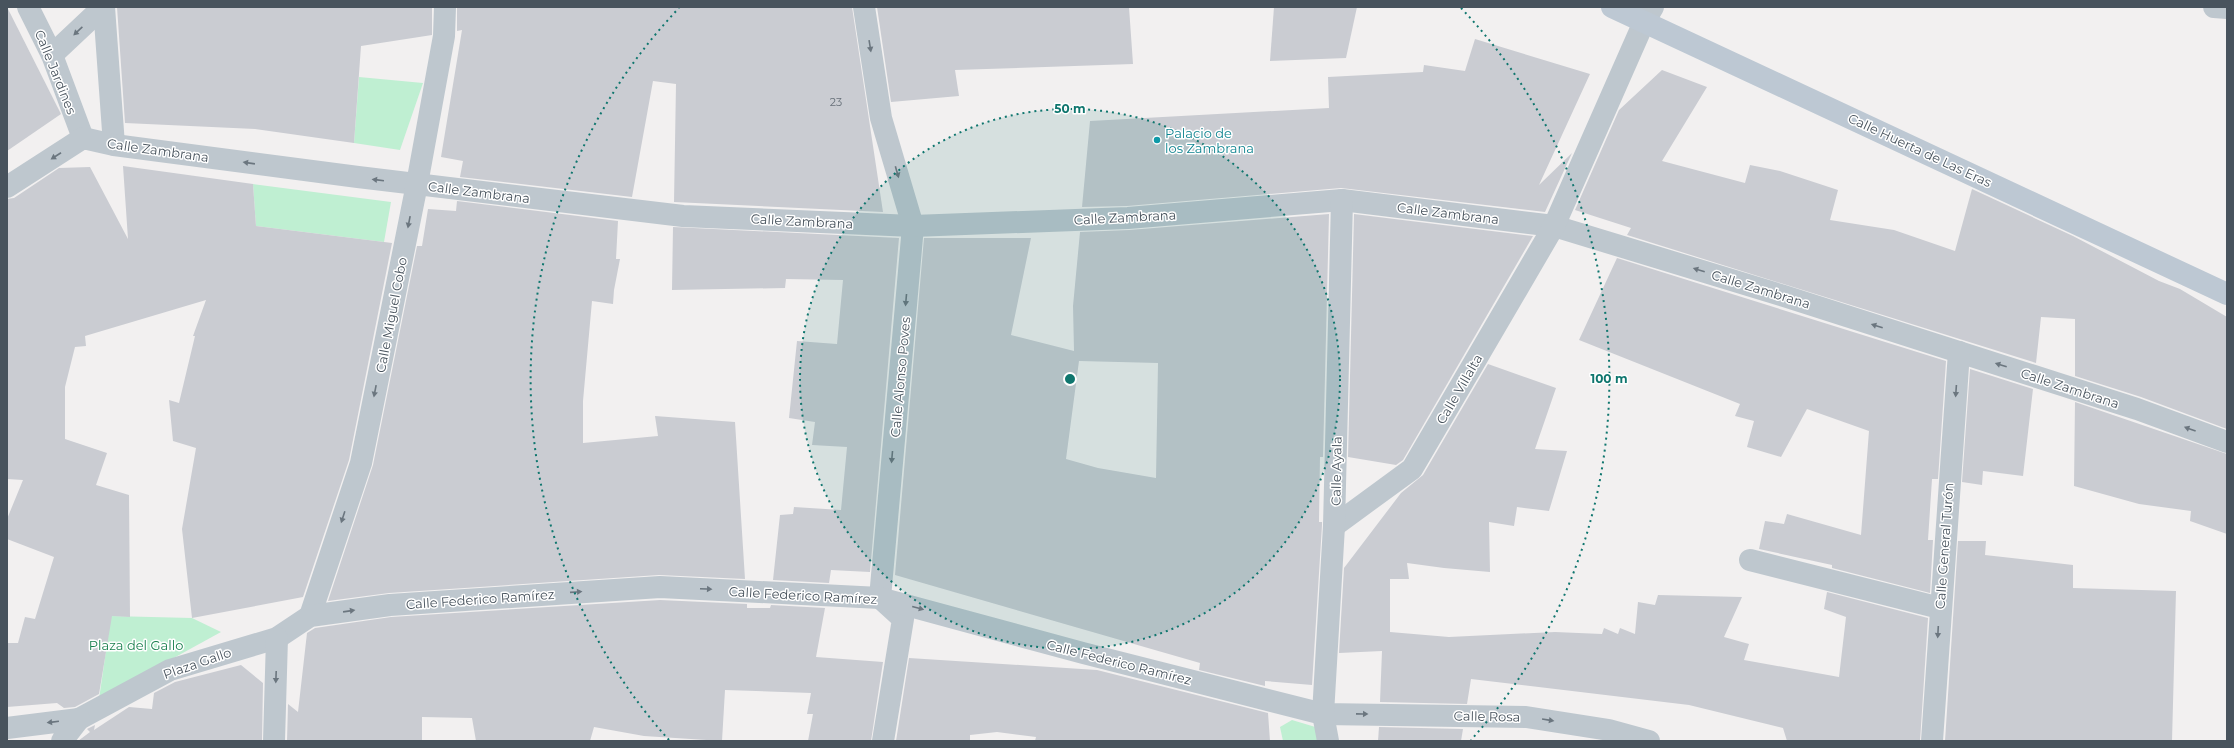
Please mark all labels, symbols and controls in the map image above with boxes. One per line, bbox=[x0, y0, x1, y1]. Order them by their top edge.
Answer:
one-way arrow bbox=[73, 26, 83, 36]
street label: Calle Jardines bbox=[32, 27, 80, 117]
one-way arrow bbox=[867, 39, 873, 52]
house number: 23 bbox=[830, 95, 842, 109]
text: 50 m bbox=[1054, 101, 1086, 116]
street label: Calle Huerta de Las Eras bbox=[1846, 110, 1994, 190]
place label: Palacio de los Zambrana bbox=[1165, 125, 1254, 156]
street label: Calle Zambrana bbox=[106, 135, 210, 165]
marker: Palacio de los Zambrana bbox=[1152, 135, 1162, 145]
one-way arrow bbox=[50, 152, 62, 159]
one-way arrow bbox=[243, 160, 255, 166]
one-way arrow bbox=[894, 167, 900, 179]
one-way arrow bbox=[372, 177, 384, 183]
street label: Calle Zambrana bbox=[427, 178, 531, 206]
street label: Calle Zambrana bbox=[1396, 199, 1500, 227]
street label: Calle Zambrana bbox=[1073, 206, 1177, 228]
street label: Calle Zambrana bbox=[750, 210, 854, 232]
one-way arrow bbox=[406, 216, 412, 229]
street label: Calle Miguel Cobo bbox=[372, 256, 410, 374]
street label: Calle Zambrana bbox=[1710, 266, 1812, 312]
one-way arrow bbox=[1693, 267, 1705, 273]
one-way arrow bbox=[903, 294, 910, 306]
street label: Calle Alonso Poves bbox=[887, 316, 913, 438]
one-way arrow bbox=[1871, 323, 1883, 329]
street label: Calle Villalta bbox=[1433, 351, 1485, 427]
one-way arrow bbox=[1994, 362, 2006, 368]
street label: Calle Zambrana bbox=[2019, 365, 2121, 411]
text: 100 m bbox=[1591, 371, 1627, 386]
centre of rings bbox=[1063, 372, 1077, 386]
one-way arrow bbox=[372, 385, 378, 397]
one-way arrow bbox=[1952, 385, 1959, 397]
one-way arrow bbox=[2184, 425, 2196, 431]
street label: Calle Ayala bbox=[1327, 436, 1345, 506]
one-way arrow bbox=[889, 451, 896, 463]
street label: Calle General Turón bbox=[1932, 482, 1956, 610]
one-way arrow bbox=[340, 511, 346, 523]
street label: Calle Federico Ramírez bbox=[728, 583, 878, 607]
street label: Calle Federico Ramírez bbox=[405, 586, 555, 612]
one-way arrow bbox=[700, 586, 713, 592]
one-way arrow bbox=[570, 589, 582, 596]
one-way arrow bbox=[912, 606, 924, 612]
one-way arrow bbox=[343, 608, 355, 614]
one-way arrow bbox=[1935, 626, 1942, 638]
street label: Calle Federico Ramírez bbox=[1045, 636, 1193, 688]
park label: Plaza del Gallo bbox=[89, 637, 183, 653]
street label: Plaza Gallo bbox=[161, 644, 233, 682]
one-way arrow bbox=[273, 671, 279, 684]
street label: Calle Rosa bbox=[1454, 707, 1520, 725]
one-way arrow bbox=[1356, 711, 1369, 717]
one-way arrow bbox=[1542, 717, 1554, 723]
one-way arrow bbox=[47, 719, 59, 725]

